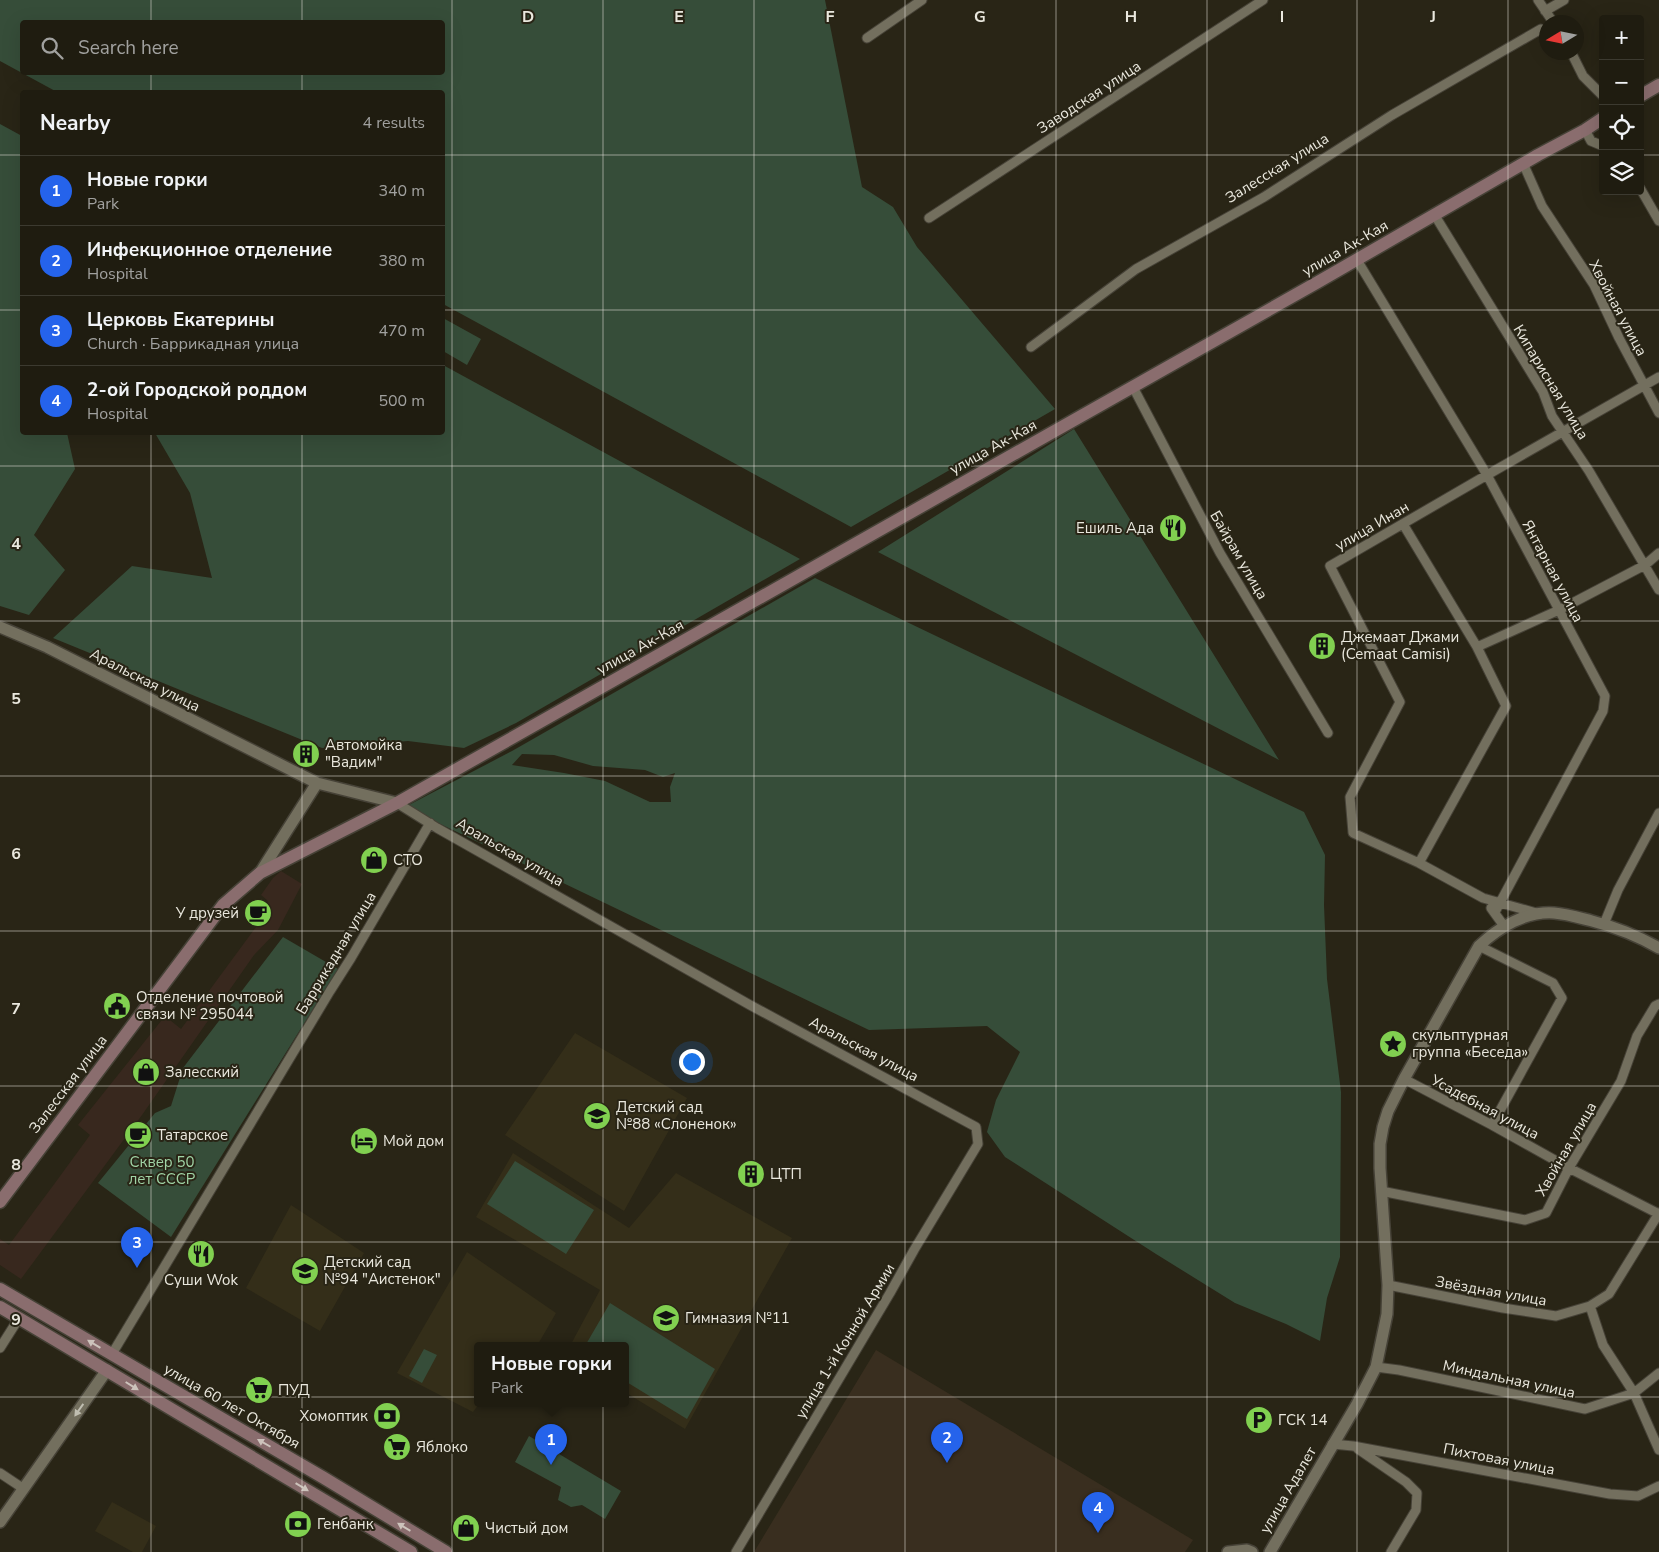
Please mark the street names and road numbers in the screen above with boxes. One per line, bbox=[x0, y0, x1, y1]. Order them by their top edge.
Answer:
street label: Заводская улица bbox=[1033, 56, 1145, 138]
street label: Залесская улица bbox=[1222, 128, 1332, 208]
street label: улица Ак-Кая bbox=[1298, 215, 1392, 281]
street label: Хвойная улица bbox=[1584, 257, 1652, 359]
street label: Кипарисная улица bbox=[1509, 321, 1593, 443]
street label: улица Ак-Кая bbox=[946, 415, 1040, 479]
street label: улица Инан bbox=[1331, 497, 1413, 555]
street label: Байрам улица bbox=[1206, 507, 1272, 603]
street label: Янтарная улица bbox=[1518, 516, 1588, 626]
street label: улица Ак-Кая bbox=[593, 615, 687, 679]
street label: Аральская улица bbox=[86, 644, 204, 716]
street label: Аральская улица bbox=[452, 813, 568, 891]
street label: Баррикадная улица bbox=[291, 888, 381, 1018]
street label: Аральская улица bbox=[806, 1012, 922, 1086]
street label: Залесская улица bbox=[24, 1031, 112, 1137]
street label: Усадебная улица bbox=[1426, 1070, 1543, 1144]
street label: Хвойная улица bbox=[1531, 1098, 1601, 1200]
street label: улица 1-й Конной Армии bbox=[791, 1260, 899, 1422]
street label: Звёздная улица bbox=[1434, 1271, 1548, 1311]
street label: Миндальная улица bbox=[1441, 1355, 1577, 1403]
street label: улица 60 лет Октября bbox=[160, 1359, 304, 1453]
street label: Пихтовая улица bbox=[1441, 1438, 1557, 1480]
street label: улица Адалет bbox=[1255, 1443, 1321, 1537]

